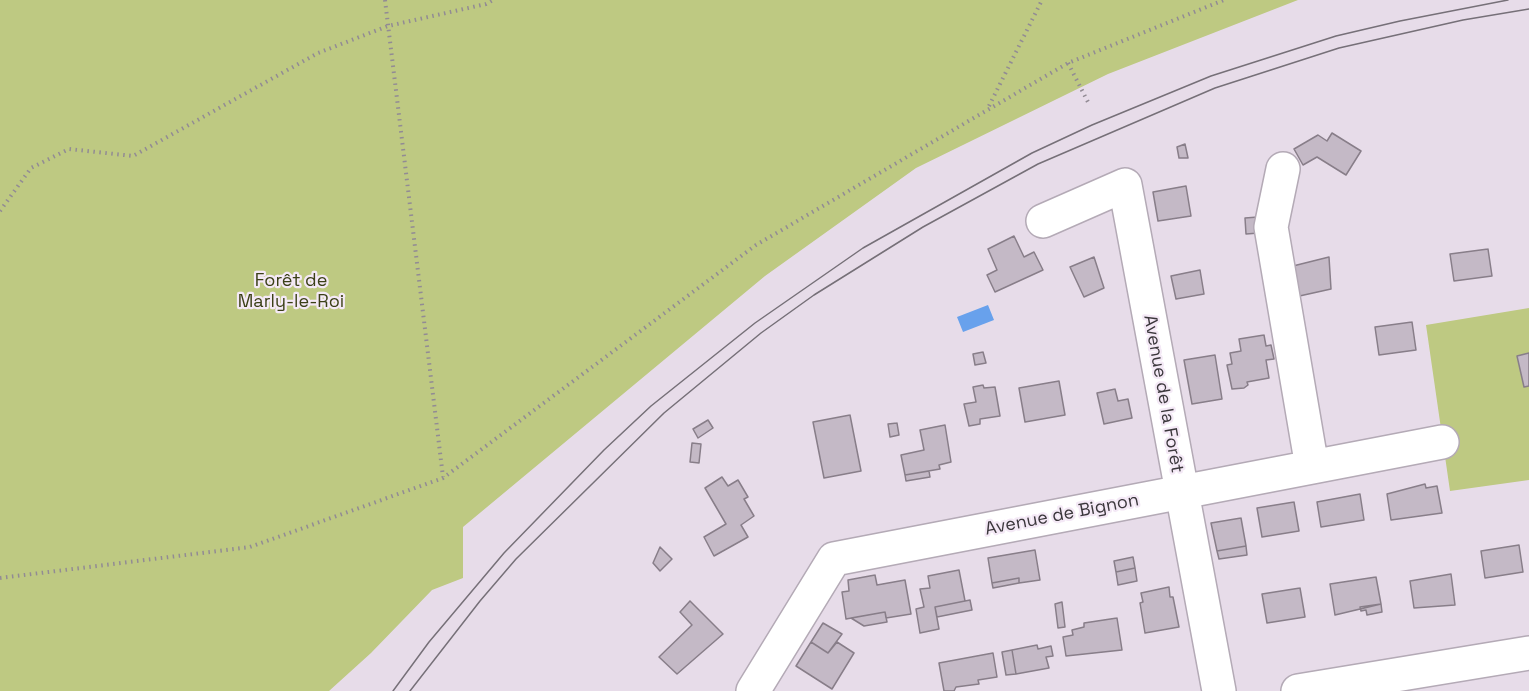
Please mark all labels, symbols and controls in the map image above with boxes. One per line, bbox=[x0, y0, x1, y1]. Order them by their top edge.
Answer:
park label: Forêt de Marly-le-Roi bbox=[238, 270, 344, 312]
street label: Avenue de la Forêt bbox=[1138, 313, 1188, 475]
street label: Avenue de Bignon bbox=[983, 490, 1141, 540]

